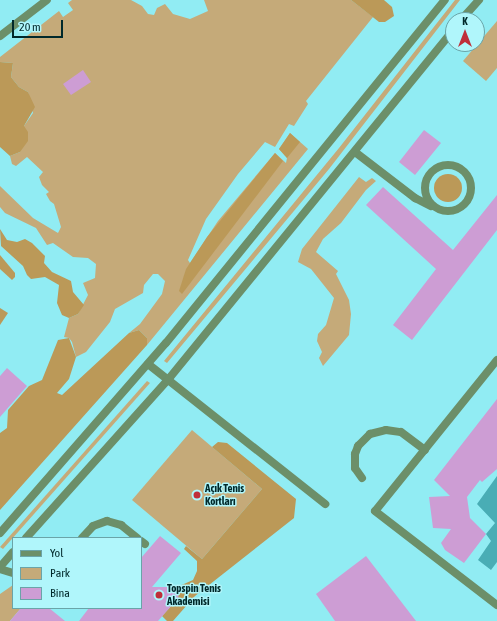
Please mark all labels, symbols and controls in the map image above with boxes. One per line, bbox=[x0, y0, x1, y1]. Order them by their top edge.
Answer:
scale bar bbox=[14, 12, 65, 38]
north arrow bbox=[445, 12, 485, 52]
text: K bbox=[462, 15, 468, 27]
text: 20 m bbox=[19, 20, 41, 34]
place label: Açık Tenis Kortları bbox=[205, 482, 244, 508]
marker: Açık Tenis Kortları bbox=[192, 490, 202, 500]
legend bbox=[12, 537, 142, 609]
text: Yol bbox=[50, 546, 63, 560]
text: Park bbox=[50, 566, 70, 580]
place label: Topspin Tenis Akademisi bbox=[167, 582, 221, 608]
text: Bina bbox=[50, 586, 70, 600]
marker: Topspin Tenis Akademisi bbox=[154, 590, 164, 600]

